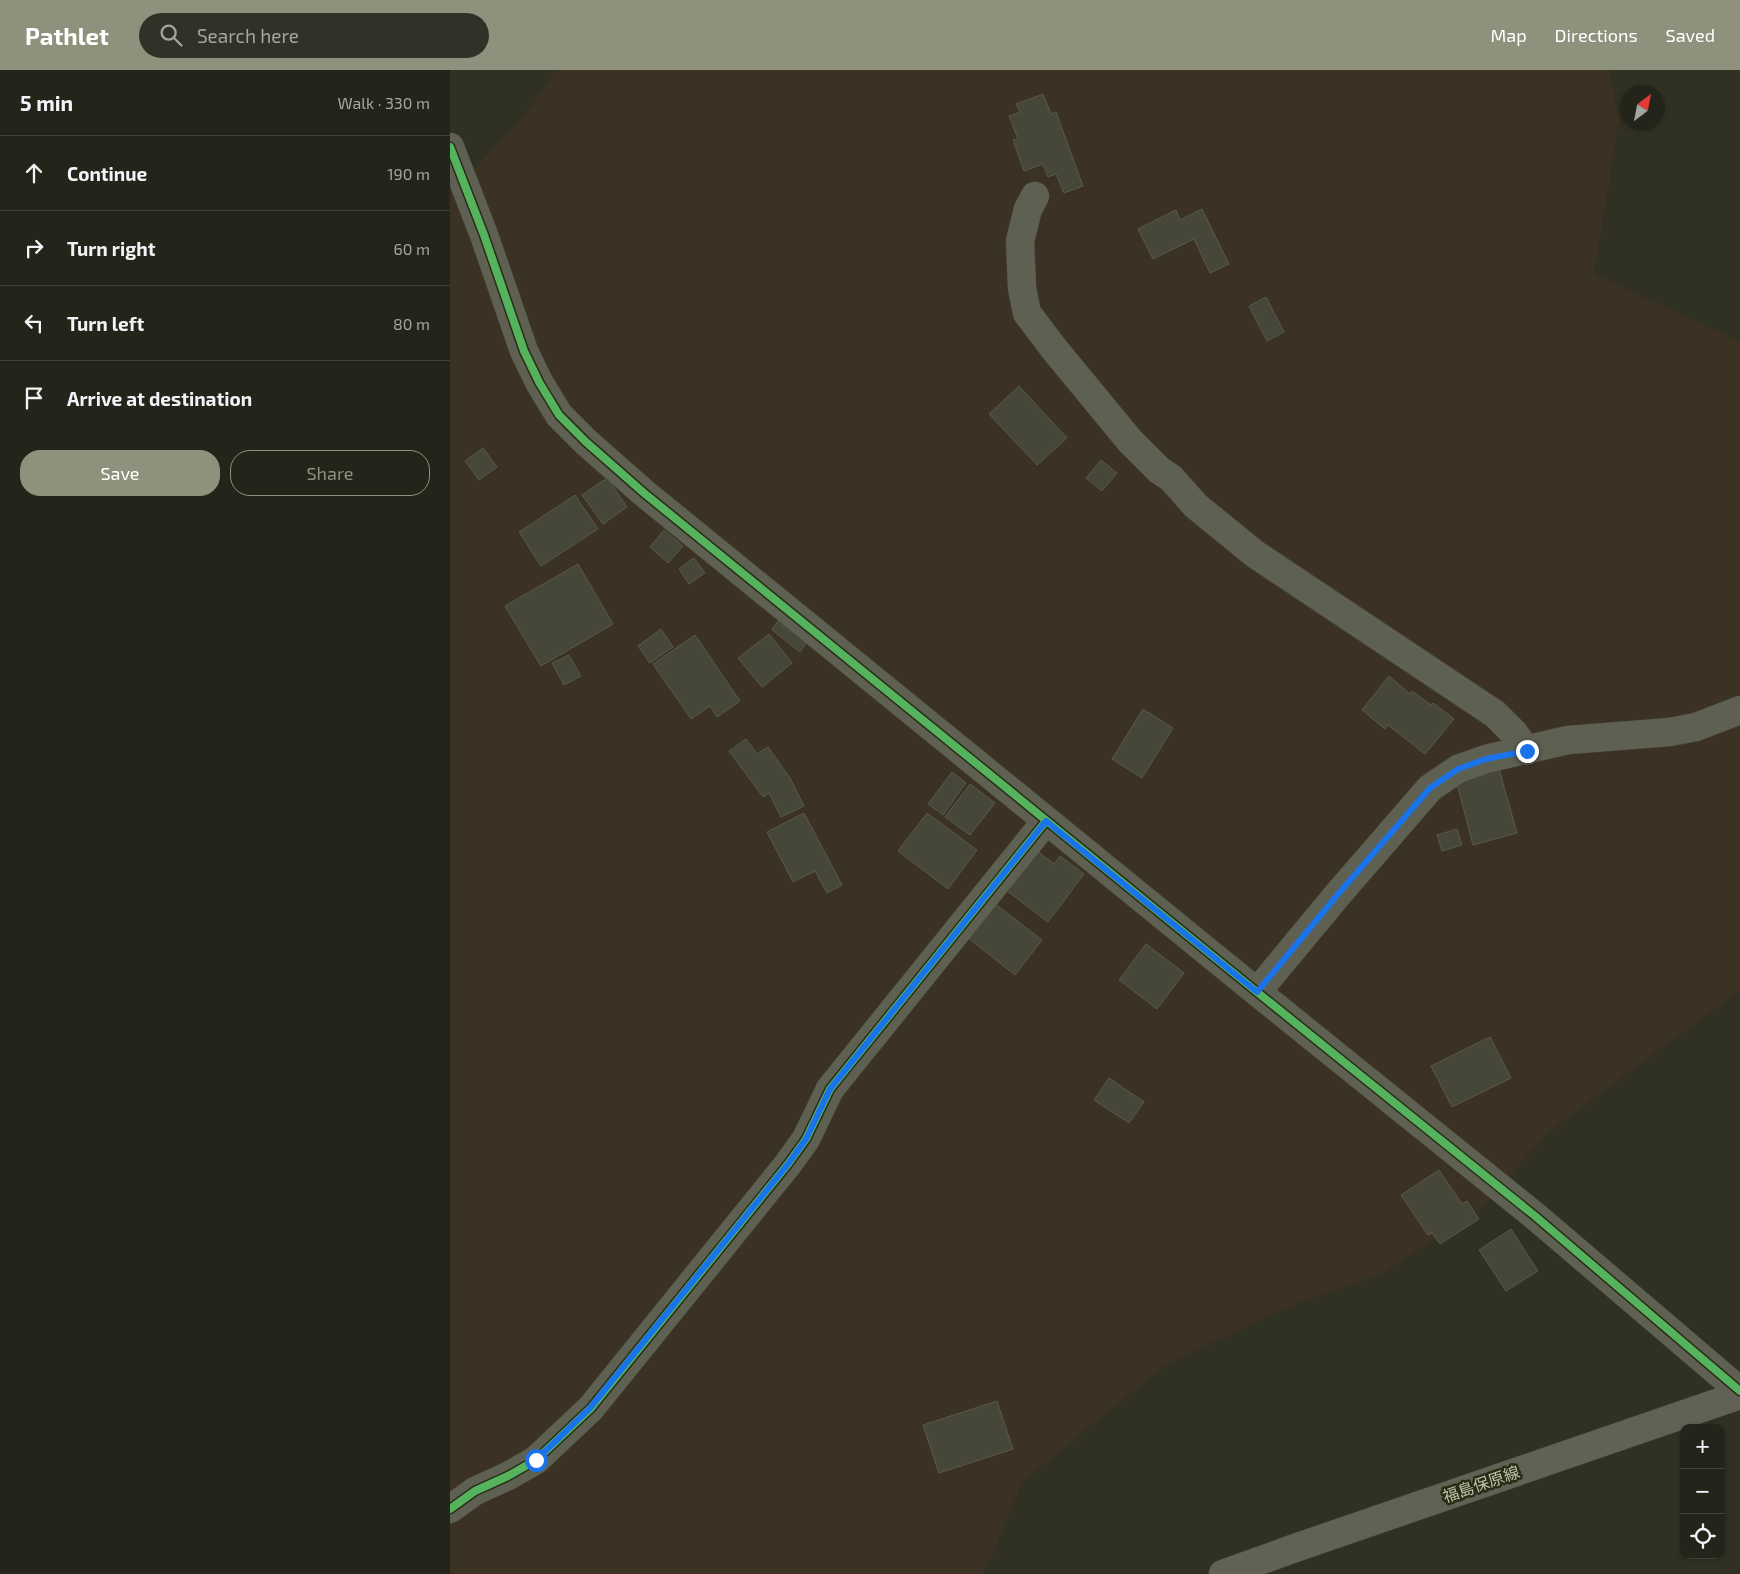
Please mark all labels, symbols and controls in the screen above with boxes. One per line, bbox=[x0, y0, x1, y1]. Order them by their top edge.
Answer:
search box bbox=[139, 13, 489, 58]
text: Pathlet bbox=[25, 21, 109, 50]
icon: search bbox=[157, 21, 185, 49]
text: Search here bbox=[197, 24, 299, 47]
text: Map bbox=[1490, 24, 1527, 46]
text: Directions bbox=[1555, 24, 1638, 46]
text: Saved bbox=[1666, 24, 1715, 46]
north arrow bbox=[1620, 85, 1665, 130]
text: 5 min bbox=[20, 90, 73, 115]
text: Walk · 330 m bbox=[338, 93, 430, 112]
icon: ahead bbox=[20, 159, 48, 187]
text: Continue bbox=[67, 162, 147, 185]
text: 190 m bbox=[387, 164, 430, 183]
icon: right bbox=[20, 234, 48, 262]
text: Turn right bbox=[67, 237, 155, 260]
text: 60 m bbox=[394, 239, 430, 258]
icon: left bbox=[20, 309, 48, 337]
text: Turn left bbox=[67, 312, 144, 335]
text: 80 m bbox=[393, 314, 430, 333]
icon: arrive bbox=[20, 384, 48, 412]
text: Arrive at destination bbox=[67, 387, 252, 410]
button: Save bbox=[20, 450, 220, 496]
button: Share bbox=[230, 450, 430, 496]
route end bbox=[1516, 740, 1539, 763]
map controls bbox=[1680, 1424, 1725, 1559]
button: + bbox=[1680, 1424, 1725, 1469]
route start bbox=[525, 1449, 548, 1472]
street label: 福島保原線 bbox=[1440, 1462, 1522, 1506]
button: − bbox=[1680, 1469, 1725, 1514]
button: locate bbox=[1680, 1514, 1725, 1559]

